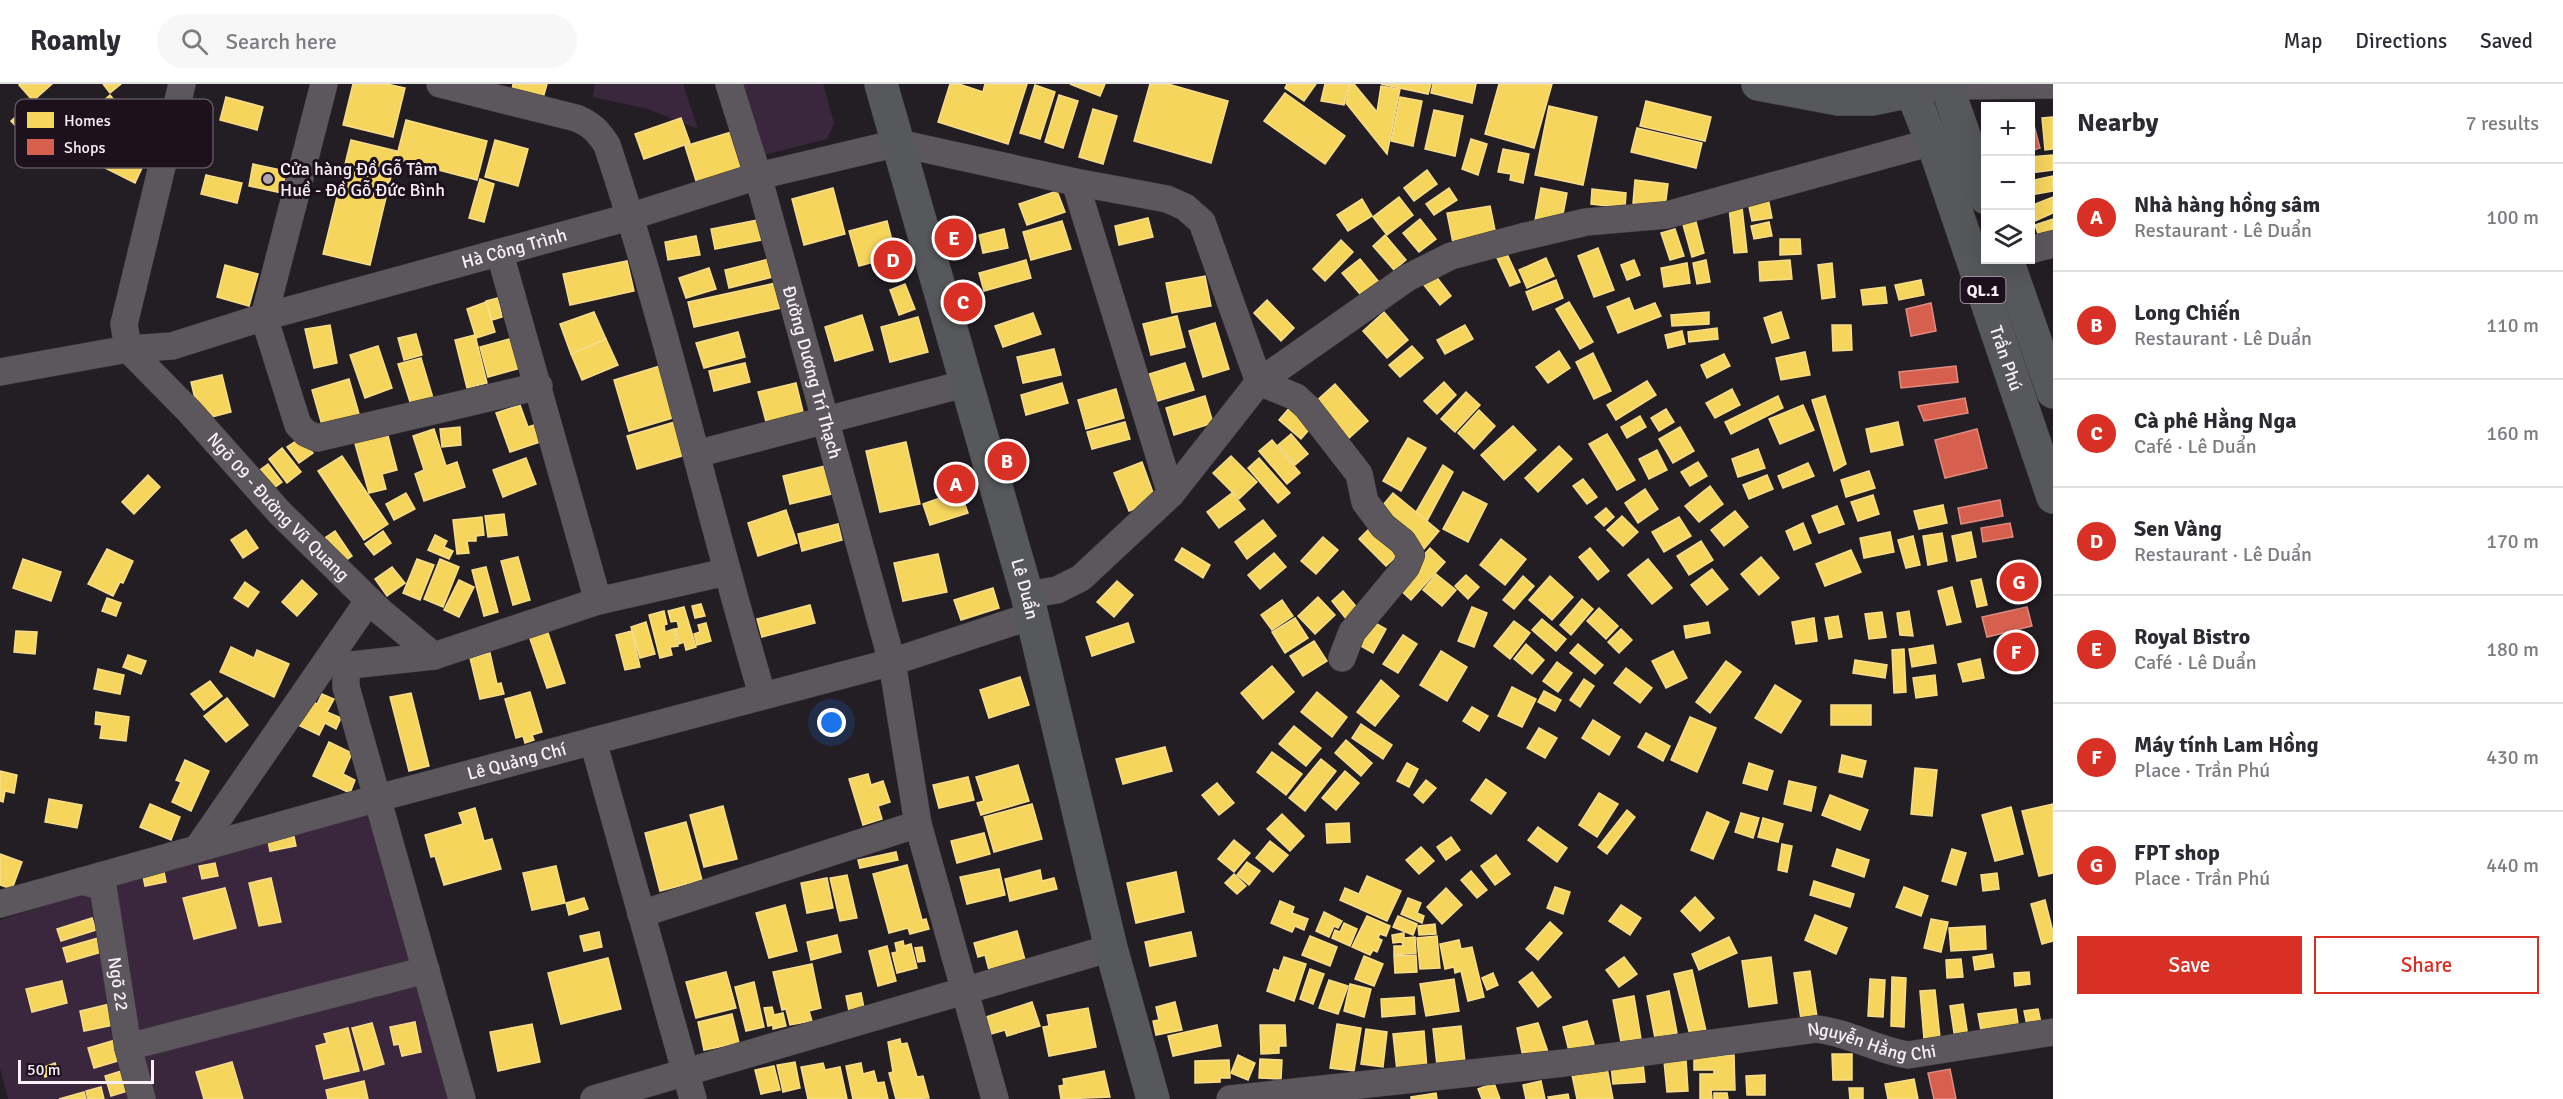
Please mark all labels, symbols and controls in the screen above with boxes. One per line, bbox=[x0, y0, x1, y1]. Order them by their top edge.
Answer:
search box bbox=[157, 14, 577, 68]
text: Roamly bbox=[30, 24, 121, 58]
icon: search bbox=[178, 25, 211, 58]
text: Search here bbox=[226, 28, 337, 55]
text: Map bbox=[2284, 28, 2322, 54]
text: Directions bbox=[2355, 28, 2447, 54]
text: Saved bbox=[2480, 28, 2533, 54]
legend bbox=[15, 99, 213, 168]
map controls bbox=[1981, 102, 2035, 264]
button: + bbox=[1981, 102, 2035, 156]
text: Nearby bbox=[2077, 107, 2158, 139]
text: Homes bbox=[64, 111, 111, 131]
text: 7 results bbox=[2466, 111, 2539, 136]
text: Shops bbox=[64, 138, 105, 158]
button: − bbox=[1981, 156, 2035, 210]
place label: Cửa hàng Đồ Gỗ Tâm Huề - Đồ Gỗ Đức Bình bbox=[280, 158, 445, 201]
marker: Cửa hàng Đồ Gỗ Tâm Huề - Đồ Gỗ Đức Bình bbox=[261, 172, 275, 186]
text: Nhà hàng hồng sâm bbox=[2134, 191, 2320, 218]
text: A bbox=[2090, 205, 2103, 230]
text: 100 m bbox=[2486, 205, 2539, 230]
button: layers bbox=[1981, 210, 2035, 264]
pin: E bbox=[934, 216, 974, 260]
text: Restaurant · Lê Duẩn bbox=[2134, 218, 2312, 243]
street label: Hà Công Trình bbox=[459, 224, 569, 273]
pin: D bbox=[874, 238, 912, 282]
road number: QL.1 bbox=[1960, 277, 2006, 303]
pin: C bbox=[944, 280, 982, 324]
street label: Đường Dương Trí Thạch bbox=[778, 283, 846, 461]
text: Long Chiến bbox=[2134, 299, 2240, 326]
text: B bbox=[2090, 313, 2103, 338]
text: 110 m bbox=[2486, 313, 2539, 338]
street label: Trần Phú bbox=[1985, 323, 2027, 394]
text: Restaurant · Lê Duẩn bbox=[2134, 326, 2312, 351]
text: Cà phê Hằng Nga bbox=[2134, 407, 2296, 434]
text: C bbox=[2090, 421, 2103, 446]
text: 160 m bbox=[2486, 421, 2539, 446]
street label: Ngõ 09 - Đường Vũ Quang bbox=[202, 428, 354, 586]
text: Café · Lê Duẩn bbox=[2134, 434, 2257, 459]
pin: B bbox=[988, 438, 1026, 484]
pin: A bbox=[936, 462, 976, 506]
text: Sen Vàng bbox=[2134, 515, 2222, 542]
text: D bbox=[2090, 529, 2103, 554]
text: 170 m bbox=[2486, 529, 2539, 554]
text: Restaurant · Lê Duẩn bbox=[2134, 542, 2312, 567]
street label: Lê Duẩn bbox=[1006, 556, 1043, 622]
pin: G bbox=[2000, 560, 2038, 604]
text: Royal Bistro bbox=[2134, 623, 2250, 650]
pin: F bbox=[1996, 630, 2036, 674]
text: E bbox=[2091, 637, 2102, 662]
text: 180 m bbox=[2486, 637, 2539, 662]
text: Café · Lê Duẩn bbox=[2134, 650, 2257, 675]
your location bbox=[817, 708, 846, 737]
text: Máy tính Lam Hồng bbox=[2134, 731, 2319, 758]
street label: Lê Quảng Chí bbox=[465, 738, 569, 785]
text: F bbox=[2091, 745, 2102, 770]
text: 430 m bbox=[2486, 745, 2539, 770]
text: Place · Trần Phú bbox=[2134, 758, 2270, 783]
text: FPT shop bbox=[2134, 839, 2220, 866]
text: G bbox=[2090, 853, 2103, 878]
text: 440 m bbox=[2486, 853, 2539, 878]
text: Place · Trần Phú bbox=[2134, 866, 2270, 891]
button: Save bbox=[2077, 936, 2302, 994]
button: Share bbox=[2314, 936, 2539, 994]
street label: Ngõ 22 bbox=[103, 955, 133, 1013]
street label: Nguyễn Hằng Chi bbox=[1806, 1018, 1938, 1066]
scale bar bbox=[18, 1057, 154, 1084]
text: 50 m bbox=[27, 1060, 61, 1080]

